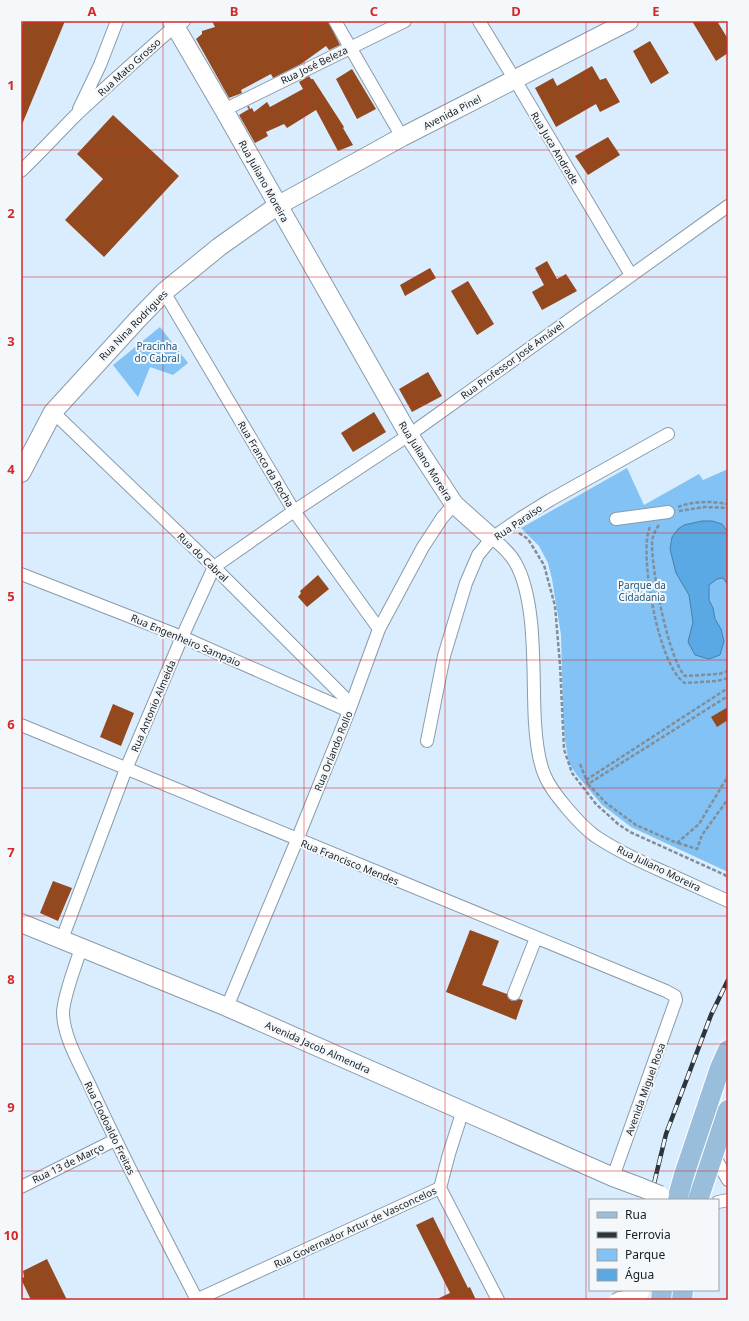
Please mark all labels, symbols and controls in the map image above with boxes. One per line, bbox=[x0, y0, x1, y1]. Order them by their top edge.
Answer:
text: A bbox=[88, 2, 97, 20]
text: B bbox=[230, 2, 238, 20]
text: C bbox=[370, 2, 378, 20]
text: D bbox=[511, 2, 521, 20]
text: E bbox=[652, 2, 660, 20]
street label: Rua Mato Grosso bbox=[94, 35, 164, 99]
street label: Rua José Beleza bbox=[278, 43, 350, 87]
text: 1 bbox=[7, 76, 15, 94]
street label: Avenida Pinel bbox=[421, 91, 483, 133]
street label: Rua Juca Andrade bbox=[528, 109, 582, 187]
street label: Rua Juliano Moreira bbox=[236, 137, 292, 225]
text: 2 bbox=[7, 204, 15, 222]
street label: Rua Nina Rodrigues bbox=[96, 287, 171, 363]
street label: Rua Professor José Amável bbox=[458, 318, 566, 402]
text: 3 bbox=[7, 332, 15, 350]
park label: Pracinha do Cabral bbox=[135, 339, 180, 365]
street label: Rua Franco da Rocha bbox=[235, 418, 297, 510]
street label: Rua Juliano Moreira bbox=[396, 418, 456, 504]
text: 4 bbox=[7, 460, 15, 478]
street label: Rua Paraiso bbox=[491, 501, 545, 543]
street label: Rua do Cabral bbox=[175, 529, 231, 585]
park label: Parque da Cidadania bbox=[618, 578, 666, 604]
text: 5 bbox=[7, 587, 15, 605]
street label: Rua Engenheiro Sampaio bbox=[129, 610, 243, 670]
street label: Rua Antonio Almeida bbox=[127, 658, 179, 754]
street label: Rua Orlando Rollo bbox=[311, 709, 355, 793]
text: 6 bbox=[7, 715, 15, 733]
street label: Rua Francisco Mendes bbox=[299, 836, 401, 888]
street label: Rua Juliano Moreira bbox=[615, 842, 703, 894]
text: 7 bbox=[7, 843, 15, 861]
text: 8 bbox=[7, 970, 15, 988]
street label: Avenida Jacob Almendra bbox=[263, 1017, 373, 1077]
street label: Avenida Miguel Rosa bbox=[622, 1041, 668, 1137]
street label: Rua Clodoaldo Freitas bbox=[81, 1079, 139, 1177]
text: 9 bbox=[7, 1098, 15, 1116]
street label: Rua 13 de Março bbox=[30, 1140, 106, 1186]
street label: Rua Governador Artur de Vasconcelos bbox=[271, 1183, 439, 1271]
legend bbox=[589, 1199, 719, 1291]
text: Rua bbox=[625, 1206, 647, 1223]
text: 10 bbox=[4, 1226, 18, 1244]
text: Ferrovia bbox=[625, 1226, 671, 1243]
text: Parque bbox=[625, 1246, 666, 1263]
text: Água bbox=[625, 1266, 654, 1283]

